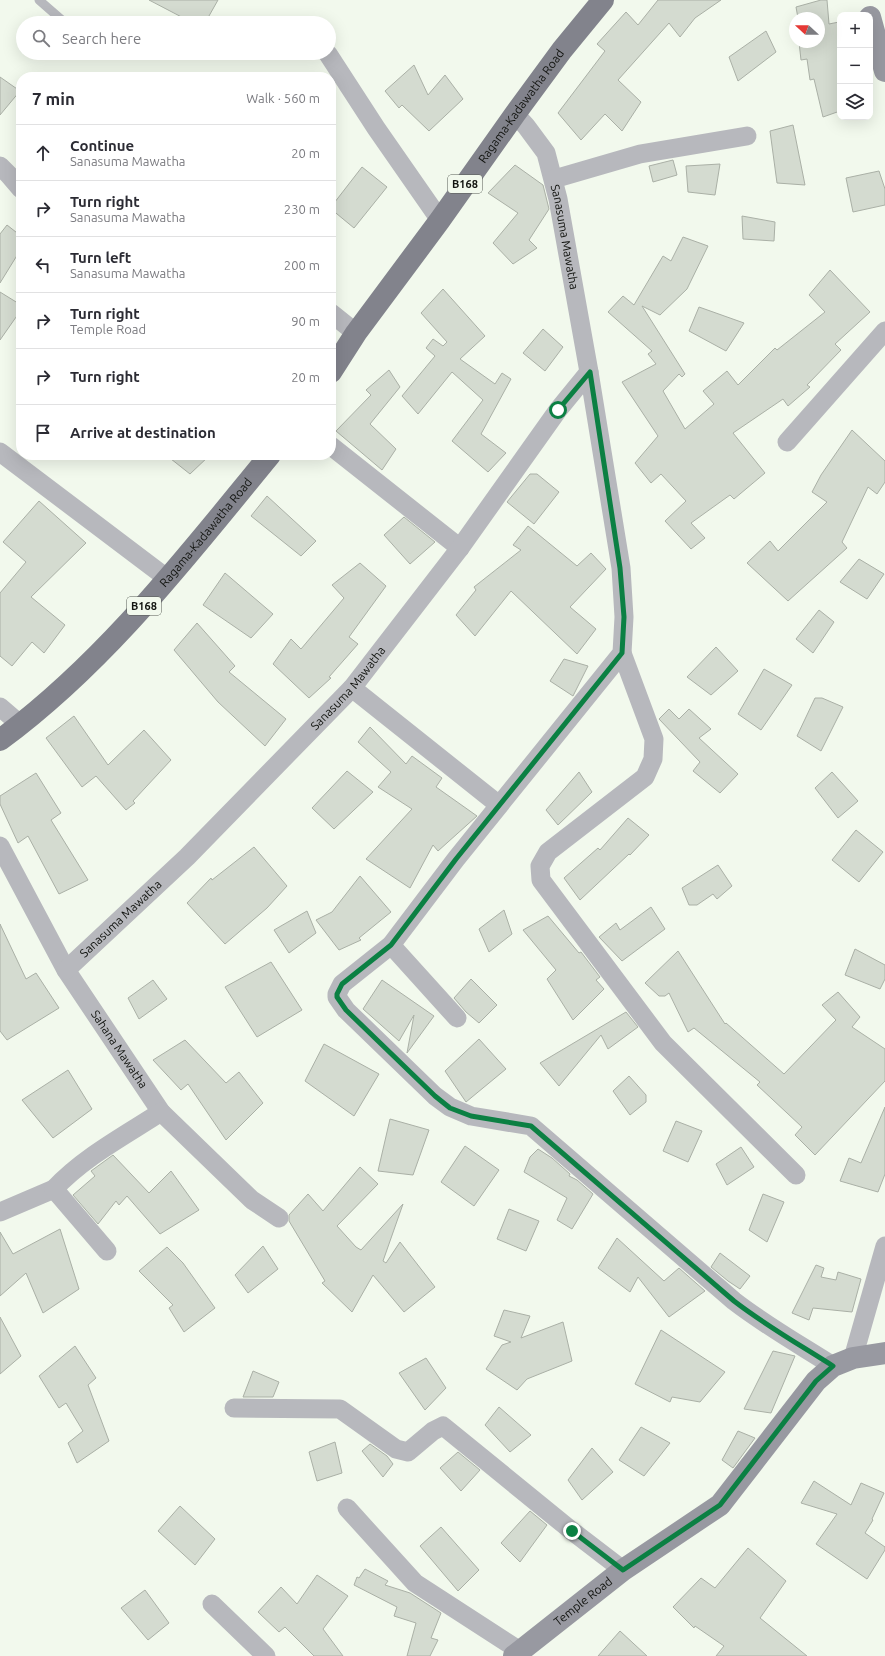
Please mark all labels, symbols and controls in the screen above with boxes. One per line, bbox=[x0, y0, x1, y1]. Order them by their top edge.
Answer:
north arrow bbox=[789, 12, 825, 48]
map controls bbox=[837, 12, 873, 120]
button: + bbox=[837, 12, 873, 48]
search box bbox=[16, 16, 336, 60]
icon: search bbox=[30, 27, 52, 49]
text: Search here bbox=[62, 30, 141, 47]
street label: Ragama-Kadawatha Road bbox=[476, 47, 566, 165]
button: − bbox=[837, 48, 873, 84]
button: layers bbox=[837, 84, 873, 120]
text: 7 min bbox=[32, 89, 75, 108]
text: Walk · 560 m bbox=[246, 91, 320, 105]
text: Continue bbox=[70, 137, 134, 154]
icon: ahead bbox=[32, 142, 54, 164]
text: 20 m bbox=[291, 146, 320, 160]
text: Sanasuma Mawatha bbox=[70, 154, 186, 168]
road number: B168 bbox=[448, 175, 482, 193]
street label: Sanasuma Mawatha bbox=[548, 183, 581, 291]
text: Turn right bbox=[70, 193, 140, 210]
icon: right bbox=[32, 198, 54, 220]
text: 230 m bbox=[284, 202, 320, 216]
text: Sanasuma Mawatha bbox=[70, 210, 186, 224]
text: Turn left bbox=[70, 249, 131, 266]
icon: left bbox=[32, 254, 54, 276]
text: 200 m bbox=[284, 258, 320, 272]
text: Sanasuma Mawatha bbox=[70, 266, 186, 280]
text: Turn right bbox=[70, 305, 140, 322]
icon: right bbox=[32, 310, 54, 332]
text: 90 m bbox=[291, 314, 320, 328]
text: Temple Road bbox=[70, 322, 146, 336]
icon: right bbox=[32, 366, 54, 388]
text: Turn right bbox=[70, 368, 140, 385]
text: 20 m bbox=[291, 370, 320, 384]
route start bbox=[549, 401, 567, 419]
icon: arrive bbox=[32, 422, 54, 444]
text: Arrive at destination bbox=[70, 424, 216, 441]
street label: Ragama-Kadawatha Road bbox=[157, 475, 254, 589]
road number: B168 bbox=[127, 597, 161, 615]
street label: Sanasuma Mawatha bbox=[308, 644, 388, 732]
street label: Sanasuma Mawatha bbox=[77, 877, 164, 960]
street label: Sahana Mawatha bbox=[89, 1008, 150, 1091]
route end bbox=[563, 1522, 581, 1540]
street label: Temple Road bbox=[551, 1574, 614, 1628]

